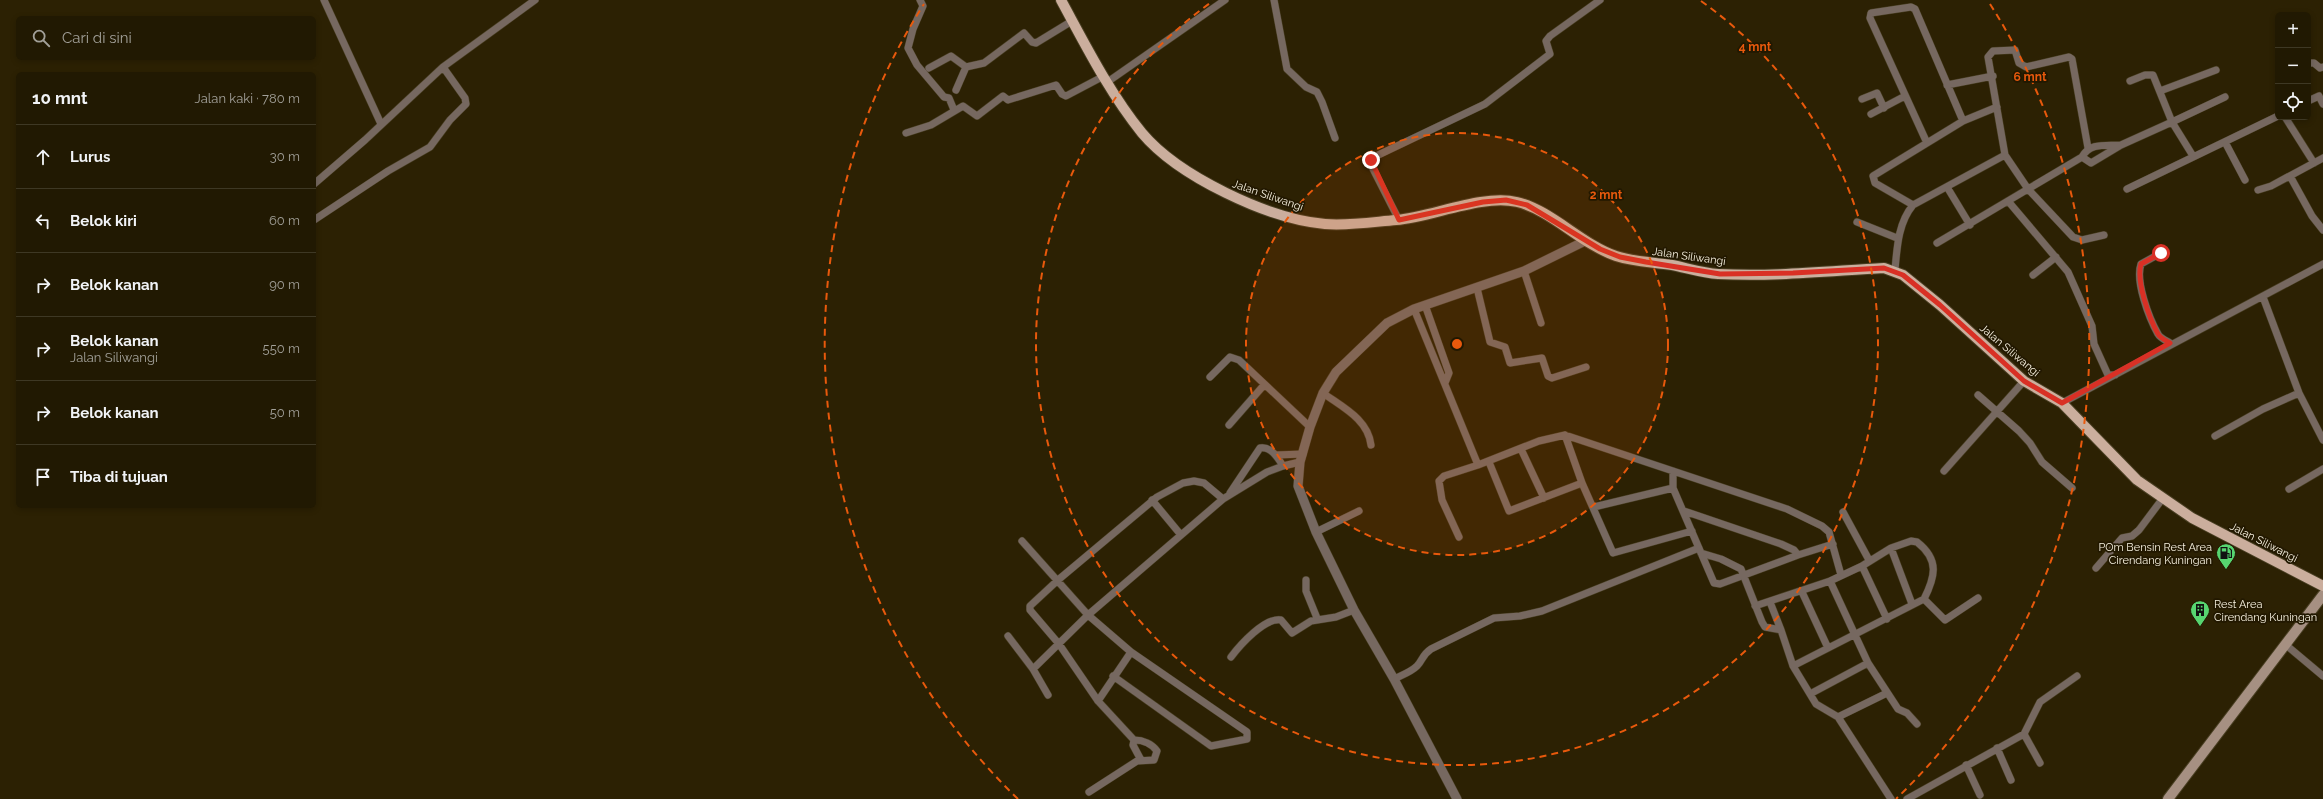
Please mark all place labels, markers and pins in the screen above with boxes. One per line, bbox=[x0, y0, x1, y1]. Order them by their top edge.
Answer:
centre of rings bbox=[1450, 337, 1464, 351]
place label: POm Bensin Rest Area Cirendang Kuningan bbox=[2098, 541, 2212, 567]
fuel station icon: POm Bensin Rest Area Cirendang Kuningan bbox=[2215, 542, 2237, 570]
place label: Rest Area Cirendang Kuningan bbox=[2214, 598, 2317, 624]
building icon: Rest Area Cirendang Kuningan bbox=[2189, 599, 2211, 627]

